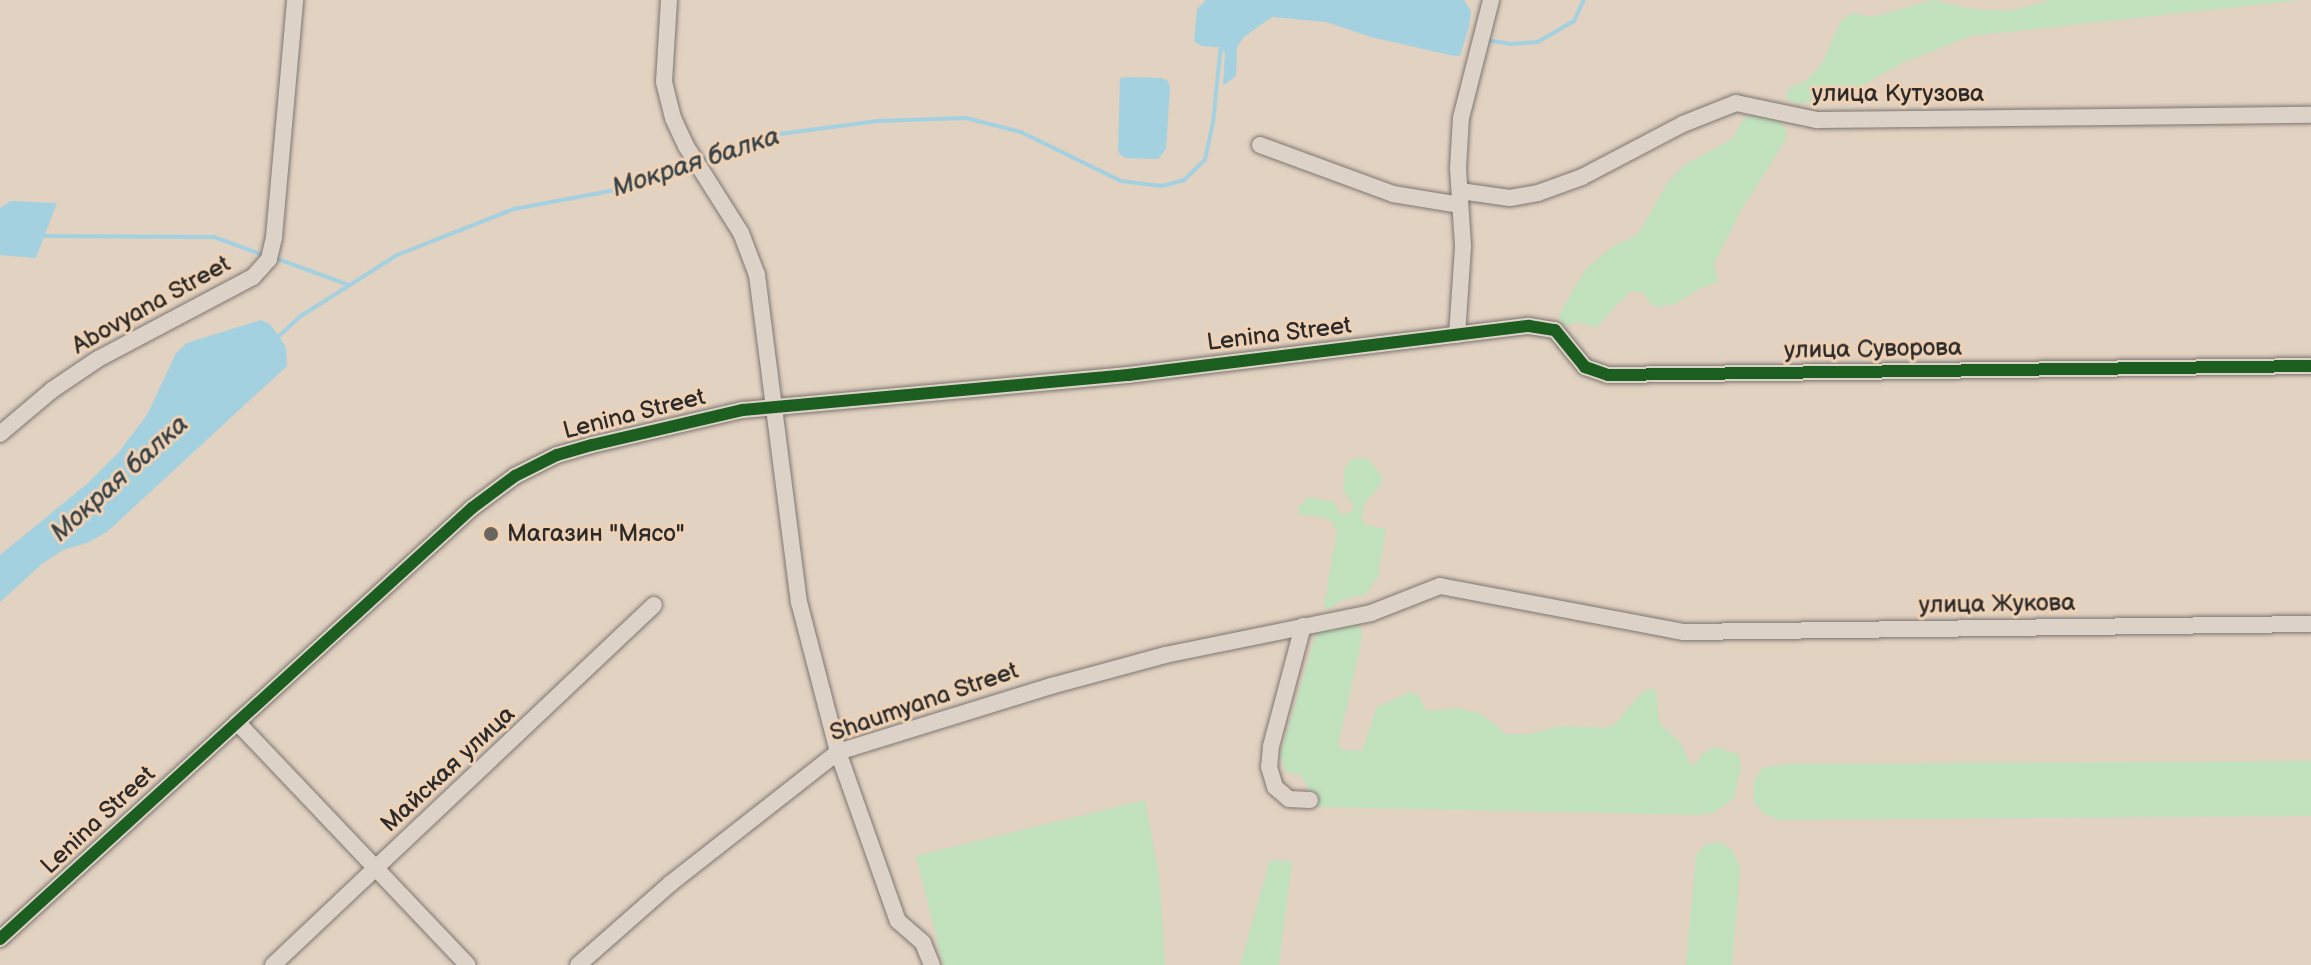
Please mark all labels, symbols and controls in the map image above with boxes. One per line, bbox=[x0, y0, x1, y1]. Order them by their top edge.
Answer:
street label: улица Кутузова bbox=[1812, 80, 1984, 108]
water label: Мокрая балка bbox=[608, 121, 784, 205]
street label: Abovyana Street bbox=[67, 249, 235, 361]
street label: Lenina Street bbox=[1205, 311, 1353, 357]
street label: улица Суворова bbox=[1784, 333, 1962, 365]
street label: Lenina Street bbox=[560, 382, 708, 446]
water label: Мокрая балка bbox=[45, 409, 195, 549]
place label: Магазин "Мясо" bbox=[507, 520, 685, 548]
marker: Магазин "Мясо" bbox=[482, 525, 500, 543]
street label: улица Жукова bbox=[1918, 588, 2076, 620]
street label: Shaumyana Street bbox=[826, 656, 1022, 748]
street label: Майская улица bbox=[375, 700, 521, 838]
street label: Lenina Street bbox=[35, 760, 161, 880]

